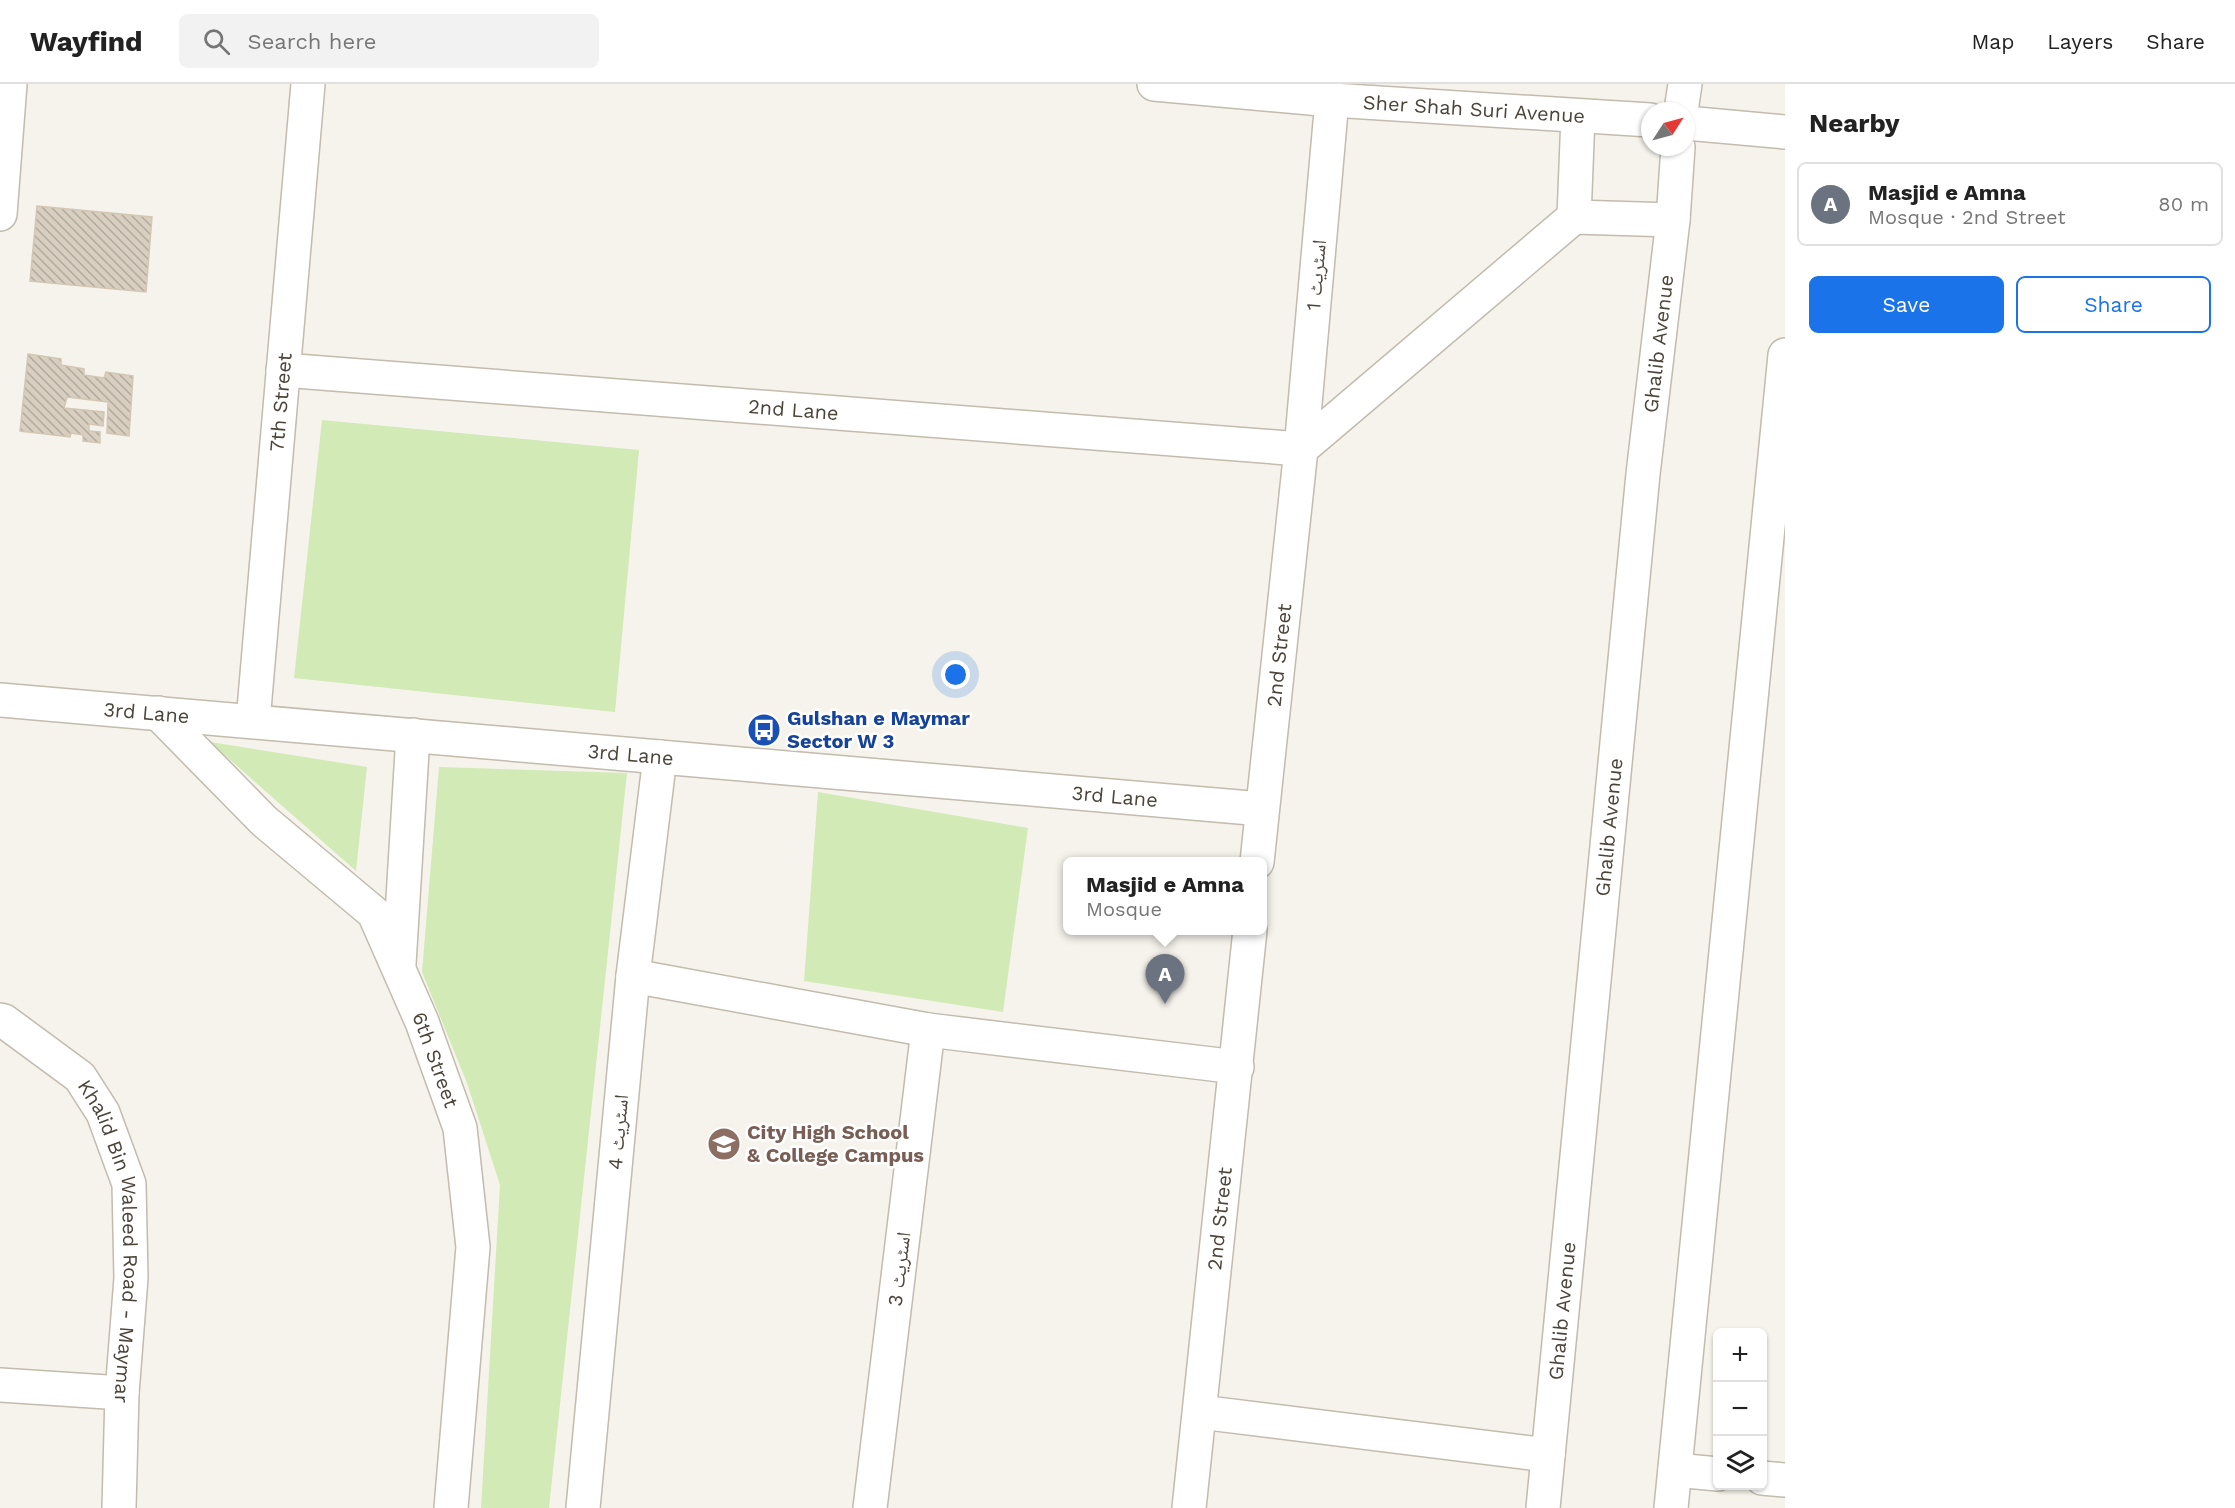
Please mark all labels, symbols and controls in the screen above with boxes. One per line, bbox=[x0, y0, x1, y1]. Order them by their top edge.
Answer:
search box bbox=[179, 14, 599, 68]
text: Wayfind bbox=[30, 25, 143, 58]
icon: search bbox=[200, 25, 233, 58]
text: Search here bbox=[248, 29, 377, 54]
text: Map bbox=[1971, 29, 2014, 54]
text: Layers bbox=[2047, 29, 2113, 54]
text: Share bbox=[2146, 29, 2205, 54]
street label: Sher Shah Suri Avenue bbox=[1362, 90, 1586, 128]
north arrow bbox=[1641, 102, 1695, 156]
text: Nearby bbox=[1809, 108, 1900, 138]
text: Masjid e Amna bbox=[1868, 180, 2026, 205]
text: A bbox=[1824, 192, 1837, 216]
text: 80 m bbox=[2158, 192, 2209, 216]
text: Mosque · 2nd Street bbox=[1868, 205, 2066, 229]
street label: اسٹریٹ 1 bbox=[1301, 239, 1331, 311]
street label: Ghalib Avenue bbox=[1638, 273, 1678, 414]
button: Save bbox=[1809, 276, 2004, 333]
button: Share bbox=[2016, 276, 2211, 333]
street label: 7th Street bbox=[264, 351, 297, 453]
street label: 2nd Lane bbox=[747, 394, 840, 425]
street label: 2nd Street bbox=[1262, 602, 1297, 708]
your location bbox=[941, 660, 970, 689]
street label: 3rd Lane bbox=[103, 697, 190, 728]
place label: Gulshan e Maymar Sector W 3 bbox=[787, 706, 970, 753]
bus stop icon: Gulshan e Maymar Sector W 3 bbox=[746, 712, 782, 748]
street label: 3rd Lane bbox=[587, 739, 675, 770]
street label: Ghalib Avenue bbox=[1590, 757, 1627, 898]
street label: 3rd Lane bbox=[1071, 781, 1159, 812]
popup bbox=[1063, 857, 1267, 935]
text: Masjid e Amna bbox=[1086, 872, 1244, 897]
text: Mosque bbox=[1086, 897, 1162, 921]
pin: A bbox=[1146, 954, 1184, 1004]
street label: 6th Street bbox=[407, 1008, 464, 1112]
street label: Khalid Bin Waleed Road - Maymar bbox=[73, 1075, 143, 1403]
street label: اسٹریٹ 4 bbox=[603, 1093, 633, 1171]
place label: City High School & College Campus bbox=[747, 1120, 924, 1167]
school or university icon: City High School & College Campus bbox=[706, 1126, 742, 1162]
street label: 2nd Street bbox=[1202, 1165, 1237, 1271]
street label: اسٹریٹ 3 bbox=[883, 1230, 915, 1308]
street label: Ghalib Avenue bbox=[1543, 1241, 1581, 1381]
map controls bbox=[1713, 1328, 1767, 1490]
button: + bbox=[1713, 1328, 1767, 1382]
button: − bbox=[1713, 1382, 1767, 1436]
button: layers bbox=[1713, 1436, 1767, 1490]

